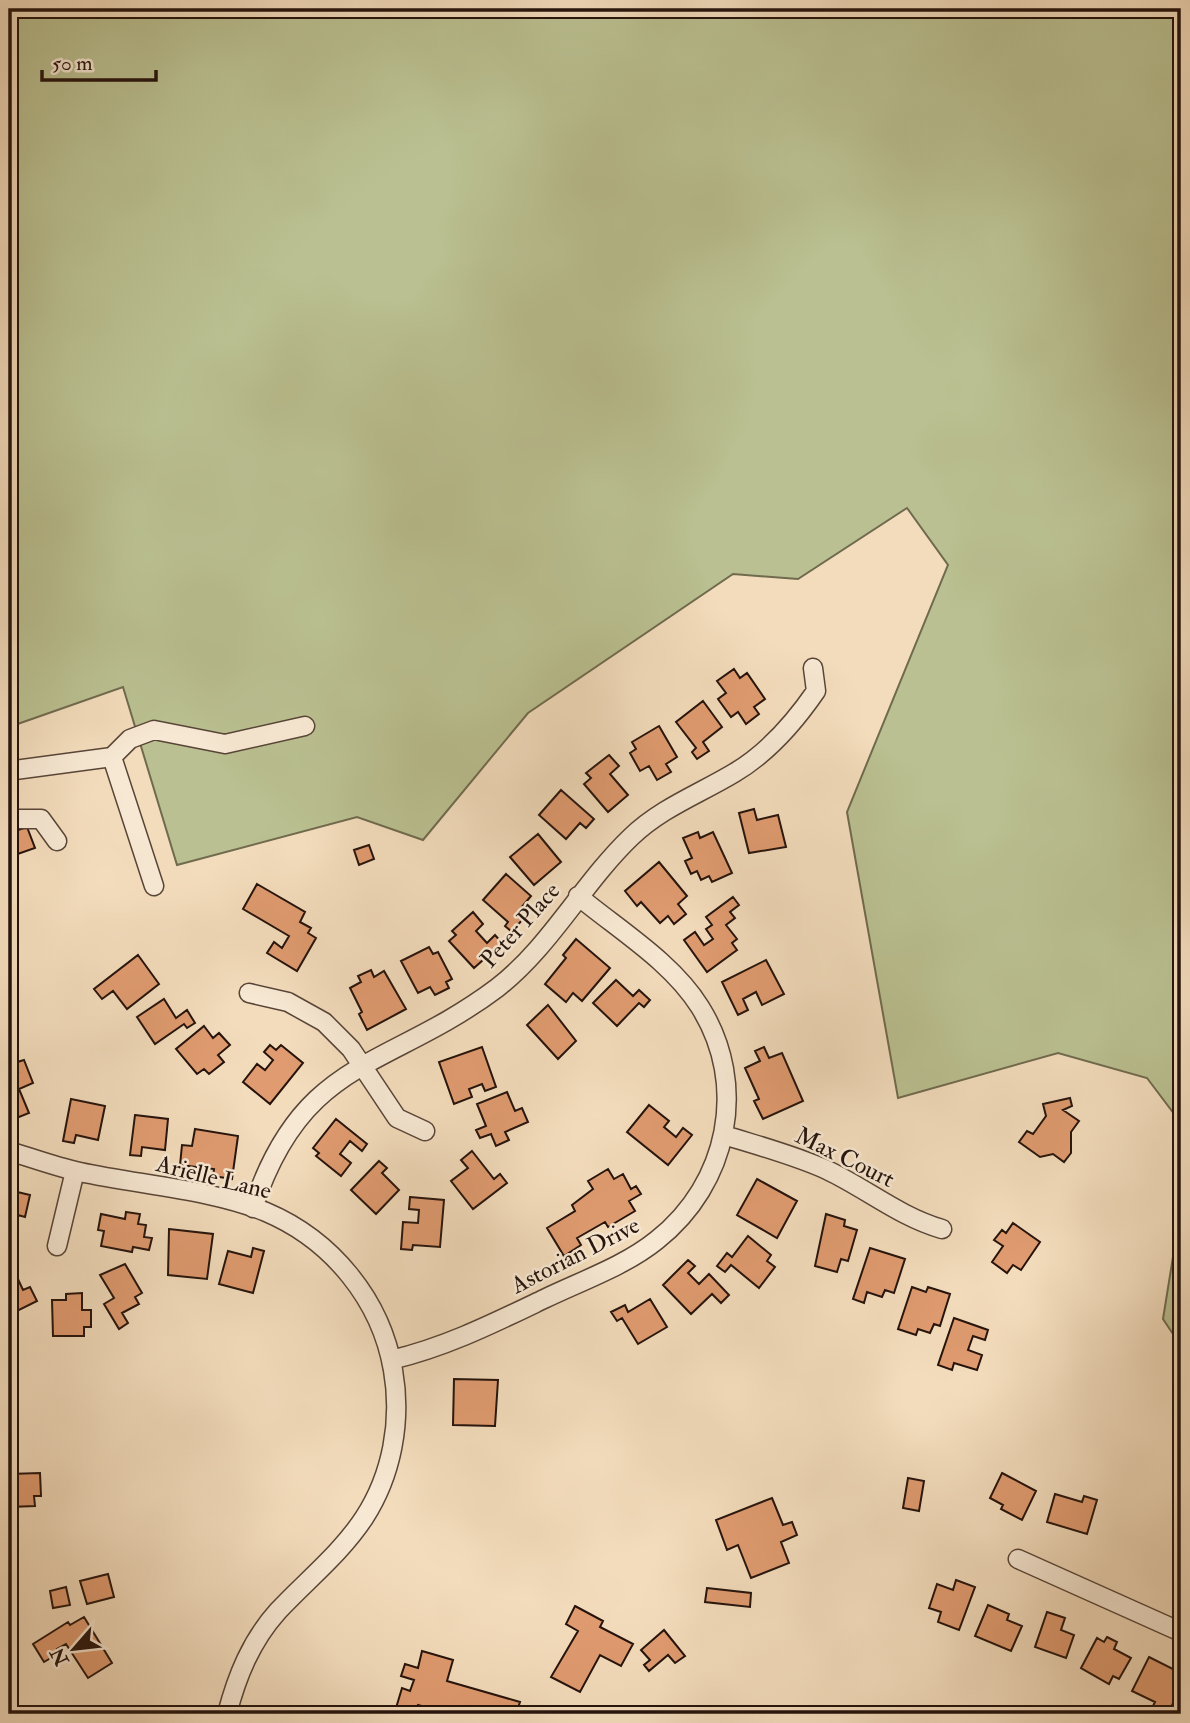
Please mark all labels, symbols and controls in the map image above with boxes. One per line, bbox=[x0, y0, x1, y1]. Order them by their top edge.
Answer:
scale bar bbox=[42, 38, 156, 82]
text: 50 m bbox=[52, 50, 93, 77]
street label: Peter Place bbox=[474, 876, 567, 975]
street label: Max Court bbox=[790, 1120, 900, 1195]
street label: Arielle Lane bbox=[152, 1148, 275, 1207]
street label: Astorian Drive bbox=[505, 1210, 645, 1302]
north arrow bbox=[38, 1614, 108, 1684]
text: N bbox=[45, 1642, 75, 1671]

